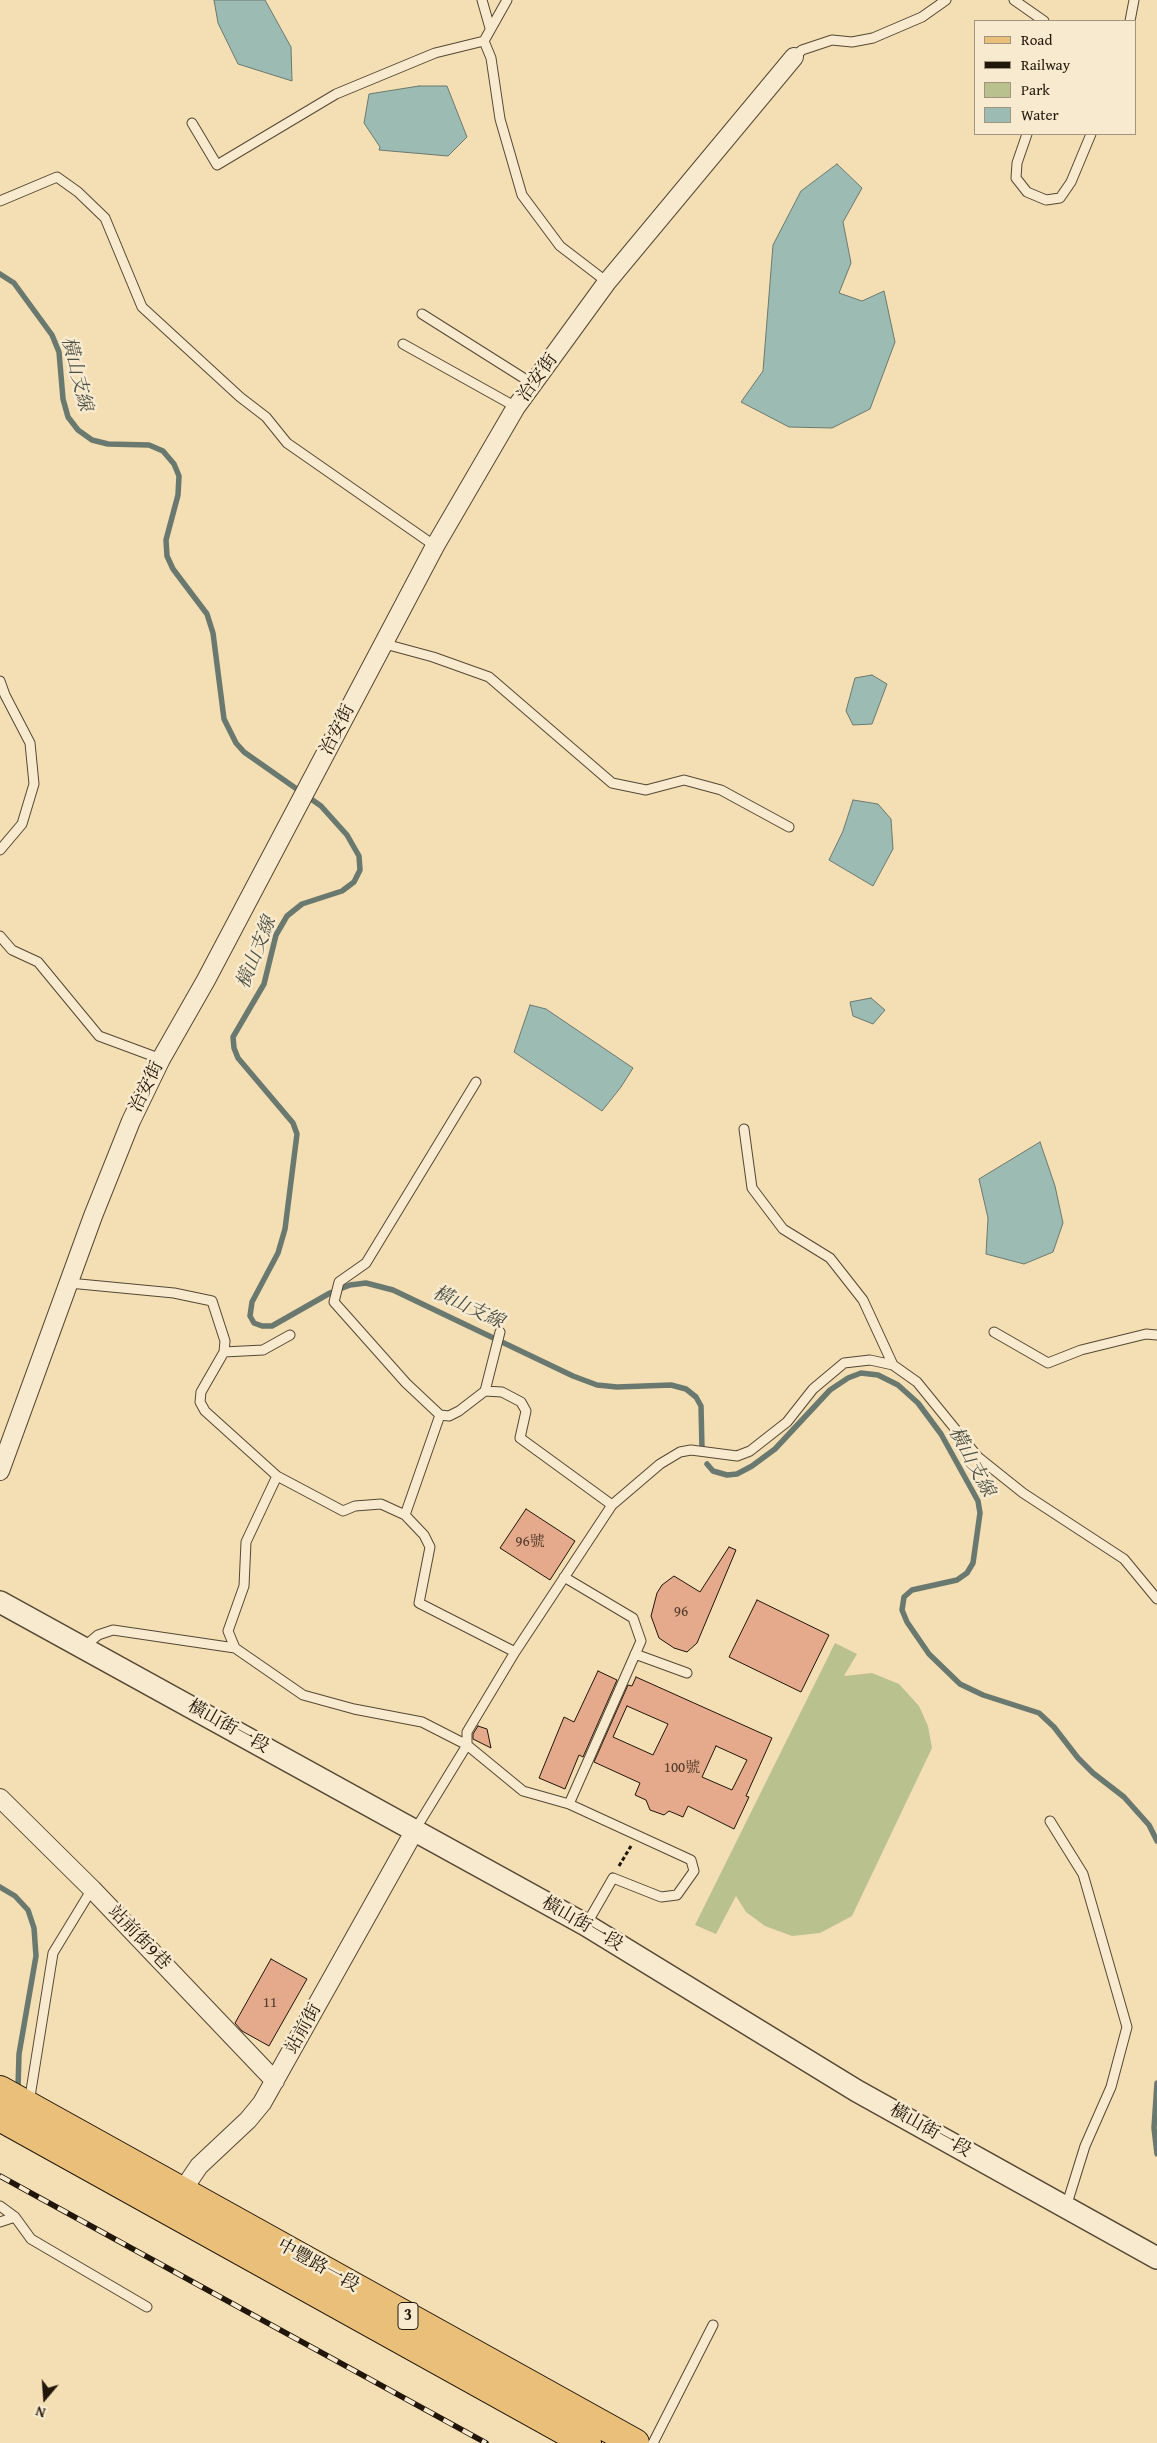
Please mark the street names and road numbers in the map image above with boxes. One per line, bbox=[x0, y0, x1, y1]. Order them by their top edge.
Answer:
street label: 治安街 bbox=[513, 350, 563, 406]
street label: 治安街 bbox=[316, 701, 360, 759]
street label: 治安街 bbox=[125, 1058, 169, 1116]
street label: 橫山街一段 bbox=[183, 1696, 273, 1758]
street label: 橫山街一段 bbox=[538, 1892, 626, 1956]
street label: 站前街9巷 bbox=[103, 1901, 175, 1975]
street label: 站前街 bbox=[281, 2000, 327, 2058]
street label: 橫山街一段 bbox=[885, 2100, 975, 2162]
street label: 中豐路一段 bbox=[273, 2235, 363, 2297]
road number: 3 bbox=[398, 2302, 418, 2330]

